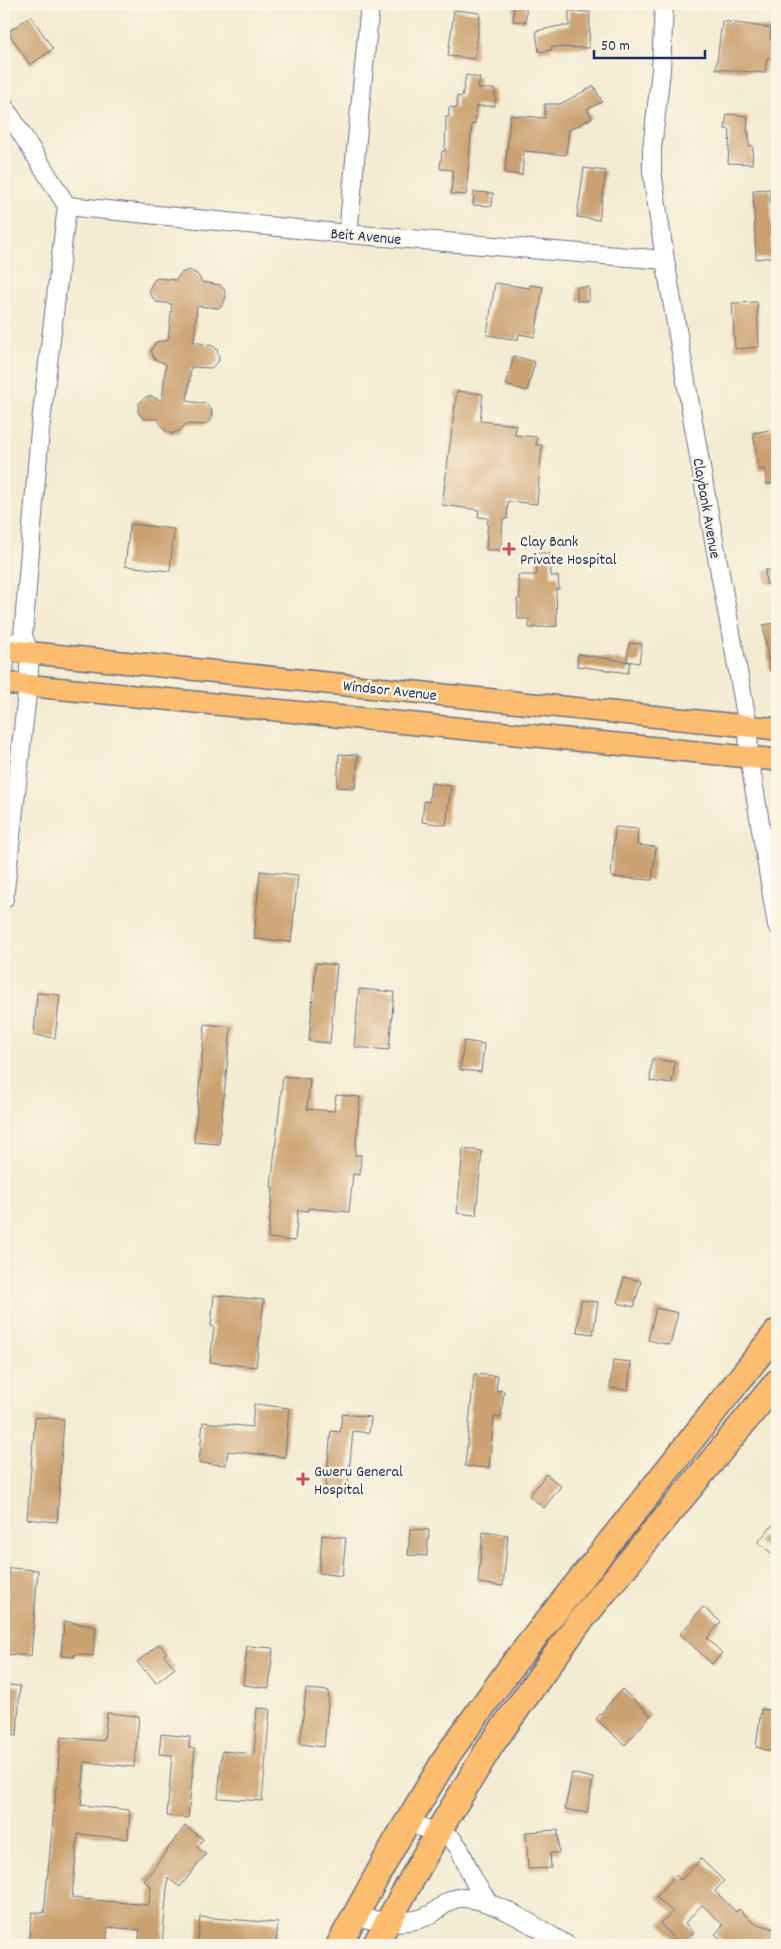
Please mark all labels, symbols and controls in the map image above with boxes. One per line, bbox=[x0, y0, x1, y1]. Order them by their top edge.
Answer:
scale bar bbox=[594, 28, 705, 60]
text: 50 m bbox=[601, 36, 630, 58]
street label: Beit Avenue bbox=[329, 223, 402, 252]
street label: Claybank Avenue bbox=[685, 456, 726, 560]
place label: Clay Bank Private Hospital bbox=[520, 531, 617, 572]
marker: Clay Bank Private Hospital bbox=[502, 542, 516, 556]
street label: Windsor Avenue bbox=[342, 675, 438, 708]
place label: Gweru General Hospital bbox=[314, 1461, 403, 1502]
marker: Gweru General Hospital bbox=[296, 1472, 310, 1486]

